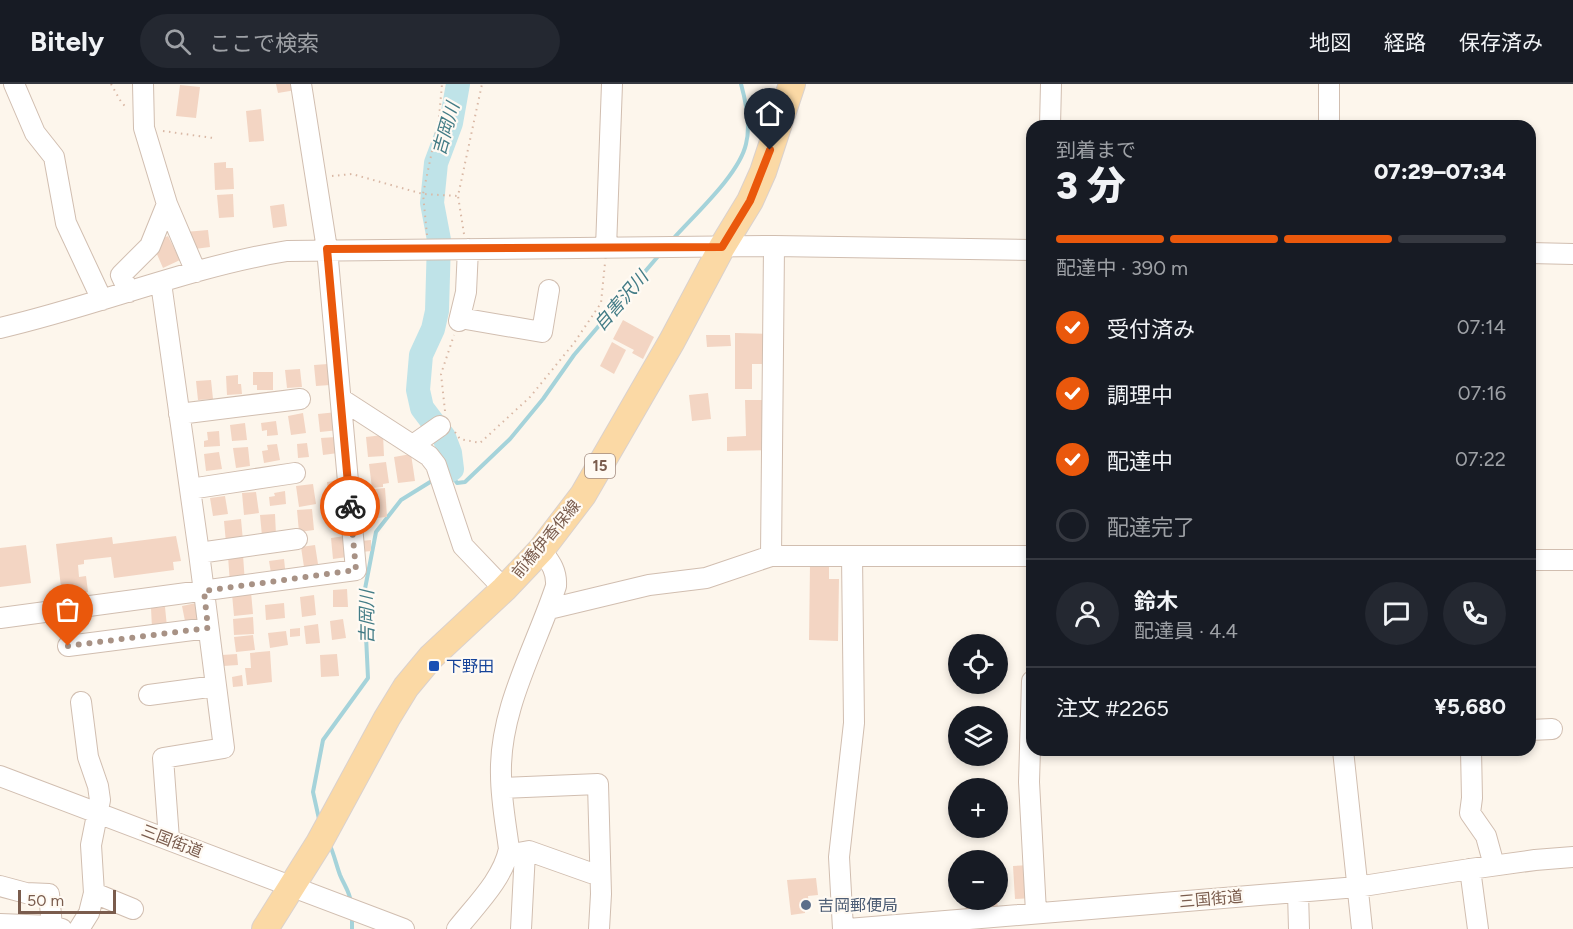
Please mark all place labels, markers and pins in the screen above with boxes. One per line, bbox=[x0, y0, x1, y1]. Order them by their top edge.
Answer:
pin bbox=[744, 88, 795, 150]
pin bbox=[42, 584, 93, 646]
place label: 下野田 bbox=[446, 657, 494, 676]
marker: 下野田 bbox=[427, 659, 441, 673]
place label: 吉岡郵便局 bbox=[818, 896, 898, 915]
marker: 吉岡郵便局 bbox=[799, 898, 813, 912]

